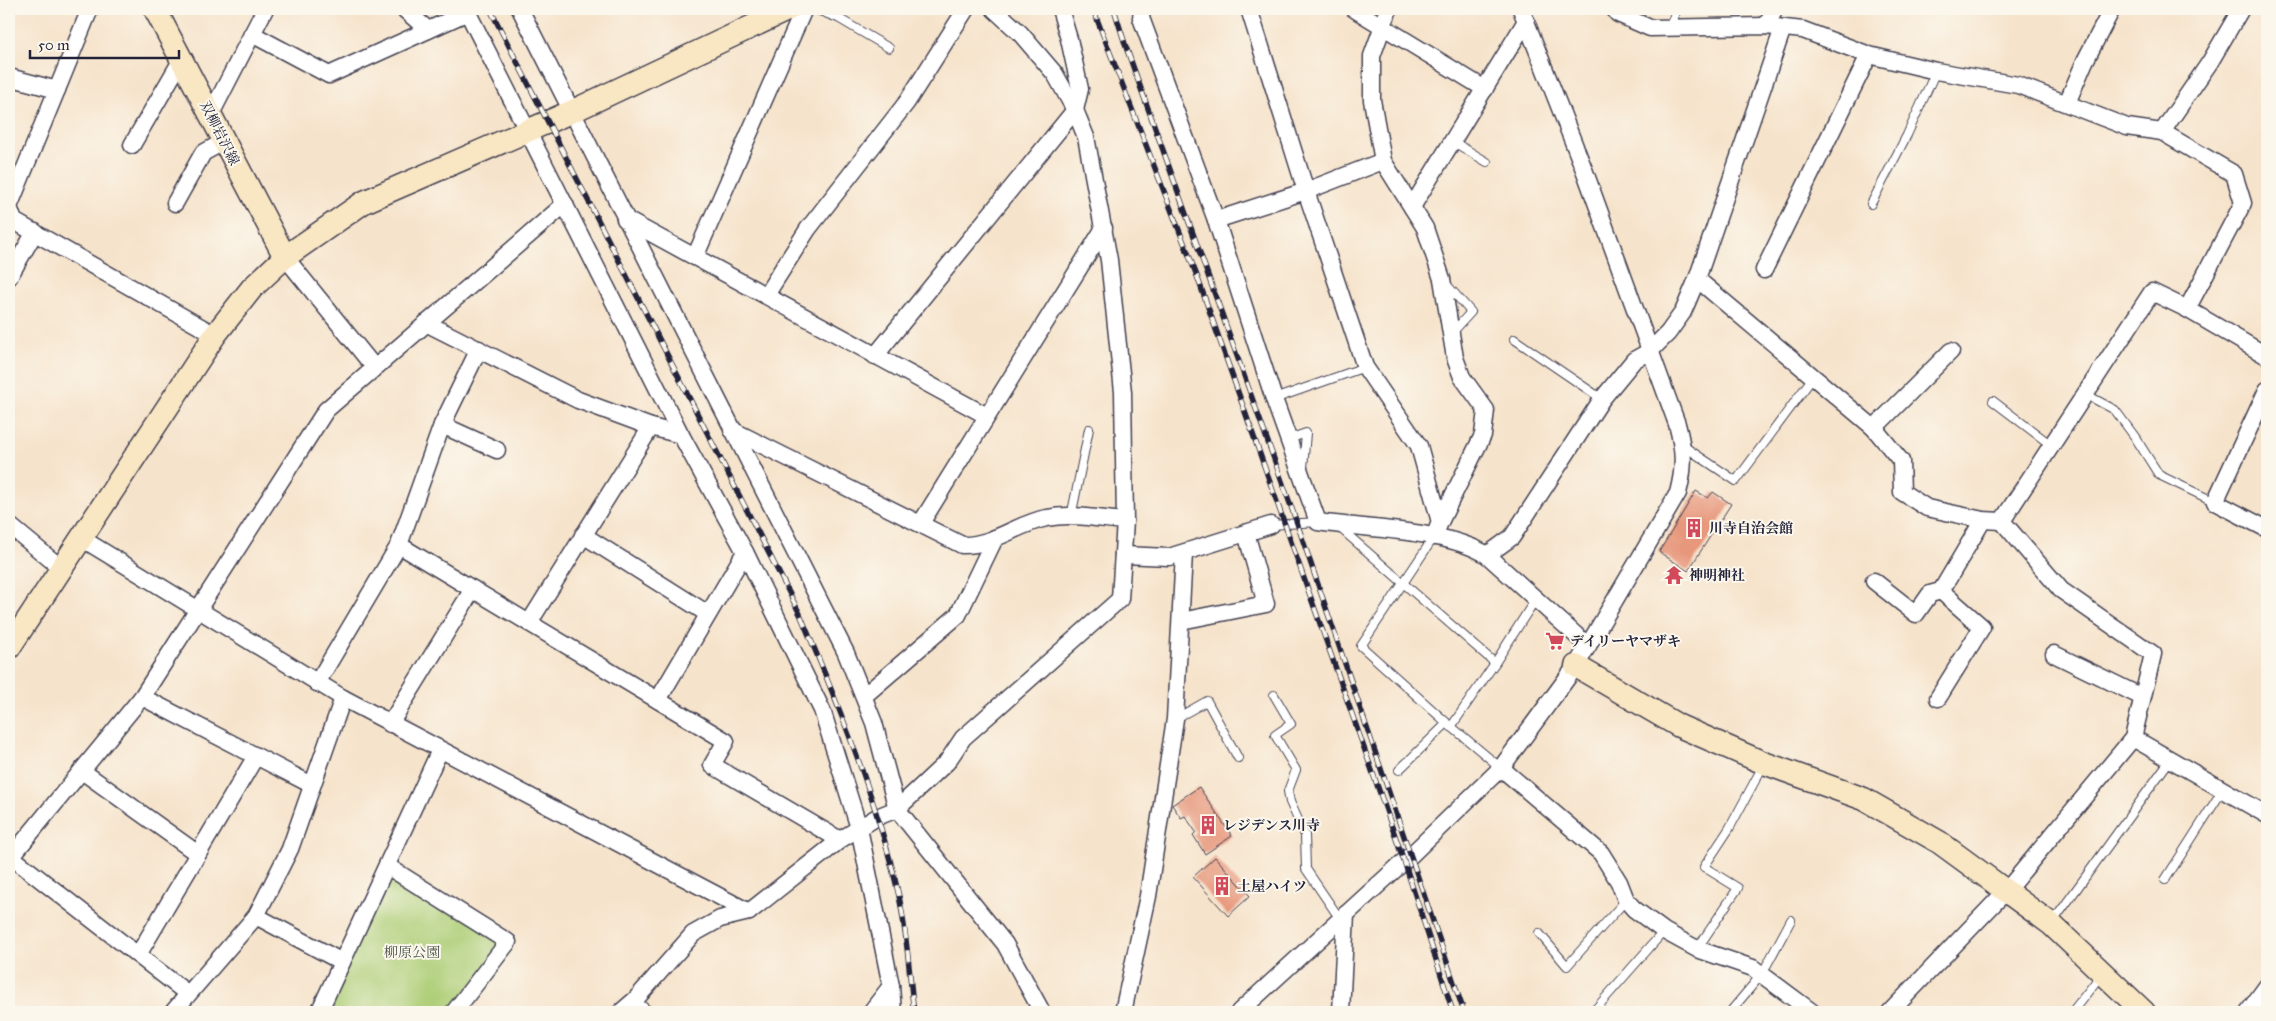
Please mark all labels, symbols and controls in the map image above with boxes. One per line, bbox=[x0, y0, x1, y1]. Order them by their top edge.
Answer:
scale bar bbox=[30, 28, 179, 60]
text: 50 m bbox=[38, 36, 70, 54]
street label: 双柳岩沢線 bbox=[196, 98, 243, 168]
building icon: 川寺自治会館 bbox=[1683, 517, 1705, 539]
place label: 川寺自治会館 bbox=[1709, 520, 1793, 537]
temple icon: 神明神社 bbox=[1663, 564, 1685, 586]
place label: 神明神社 bbox=[1689, 567, 1745, 584]
supermarket icon: デイリーヤマザキ bbox=[1544, 630, 1566, 652]
place label: デイリーヤマザキ bbox=[1570, 633, 1681, 650]
building icon: レジデンス川寺 bbox=[1197, 814, 1219, 836]
place label: レジデンス川寺 bbox=[1223, 817, 1320, 834]
building icon: 土屋ハイツ bbox=[1211, 875, 1233, 897]
place label: 土屋ハイツ bbox=[1237, 878, 1307, 895]
park label: 柳原公園 bbox=[384, 944, 440, 961]

